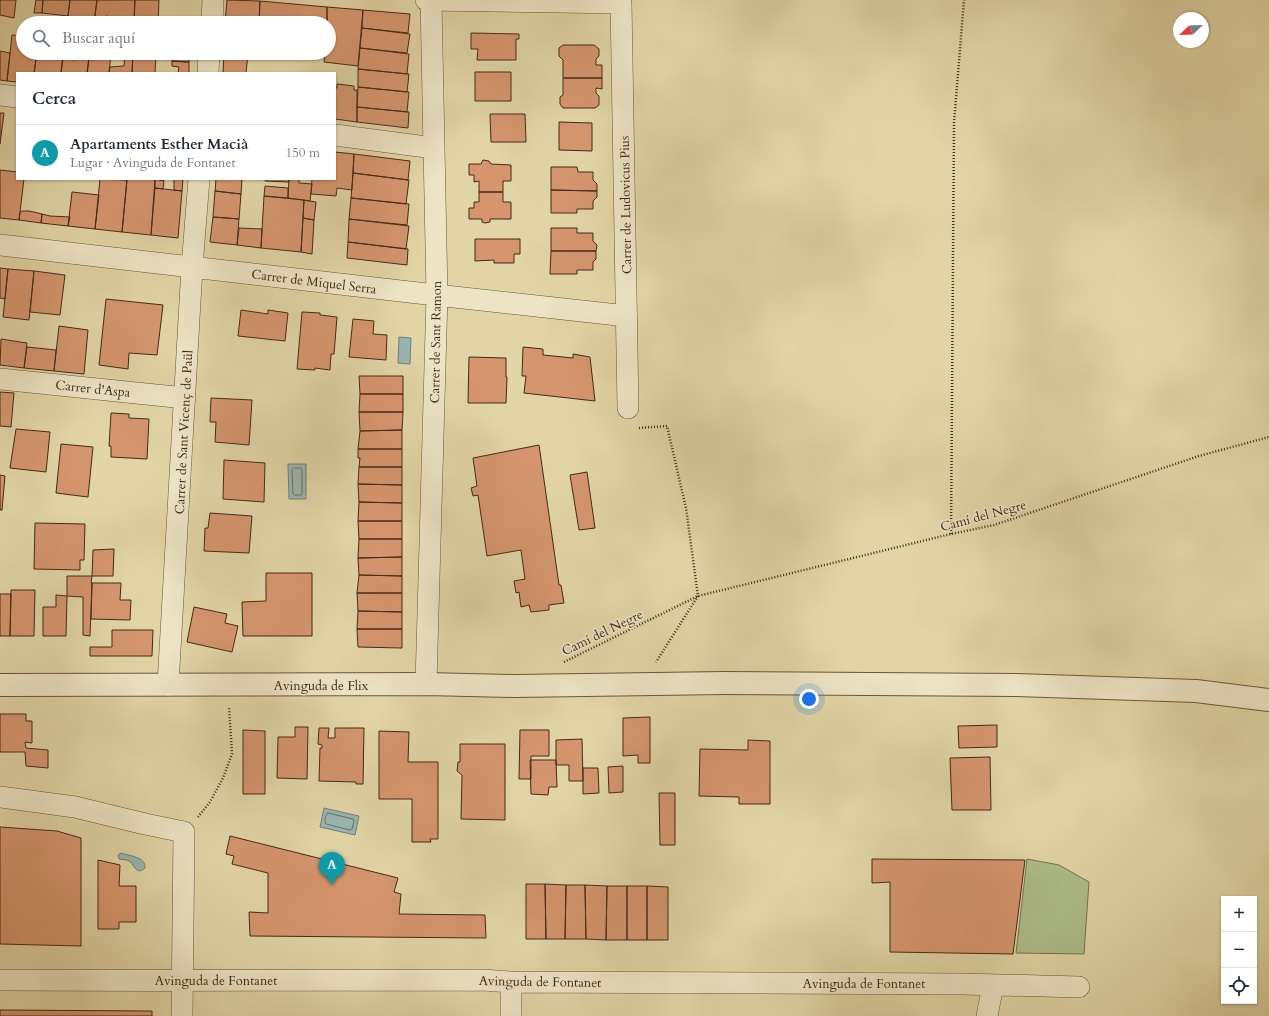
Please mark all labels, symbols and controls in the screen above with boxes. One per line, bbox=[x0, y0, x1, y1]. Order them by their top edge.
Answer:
north arrow bbox=[1173, 12, 1209, 48]
search box bbox=[16, 16, 336, 60]
icon: search bbox=[30, 27, 52, 49]
text: Buscar aquí bbox=[62, 28, 135, 48]
text: Cerca bbox=[32, 87, 76, 110]
text: Apartaments Esther Macià bbox=[70, 134, 249, 154]
street label: Carrer de Ludovicus Pius bbox=[616, 136, 636, 274]
text: A bbox=[40, 144, 50, 162]
text: 150 m bbox=[286, 144, 320, 162]
text: Lugar · Avinguda de Fontanet bbox=[70, 154, 236, 172]
street label: Carrer de Miquel Serra bbox=[250, 265, 378, 299]
street label: Carrer de Sant Ramon bbox=[426, 280, 446, 403]
street label: Carrer de Sant Vicenç de Paül bbox=[171, 349, 197, 515]
street label: Carrer d'Aspa bbox=[55, 376, 132, 402]
street label: Camí del Negre bbox=[938, 496, 1028, 536]
street label: Camí del Negre bbox=[559, 605, 646, 660]
street label: Avinguda de Flix bbox=[274, 677, 369, 695]
your location bbox=[799, 689, 819, 709]
pin: A bbox=[319, 852, 345, 885]
map controls bbox=[1221, 896, 1257, 1004]
button: + bbox=[1221, 896, 1257, 932]
button: − bbox=[1221, 932, 1257, 968]
button: locate bbox=[1221, 968, 1257, 1004]
street label: Avinguda de Fontanet bbox=[155, 972, 277, 990]
street label: Avinguda de Fontanet bbox=[479, 972, 601, 992]
street label: Avinguda de Fontanet bbox=[803, 975, 925, 993]

